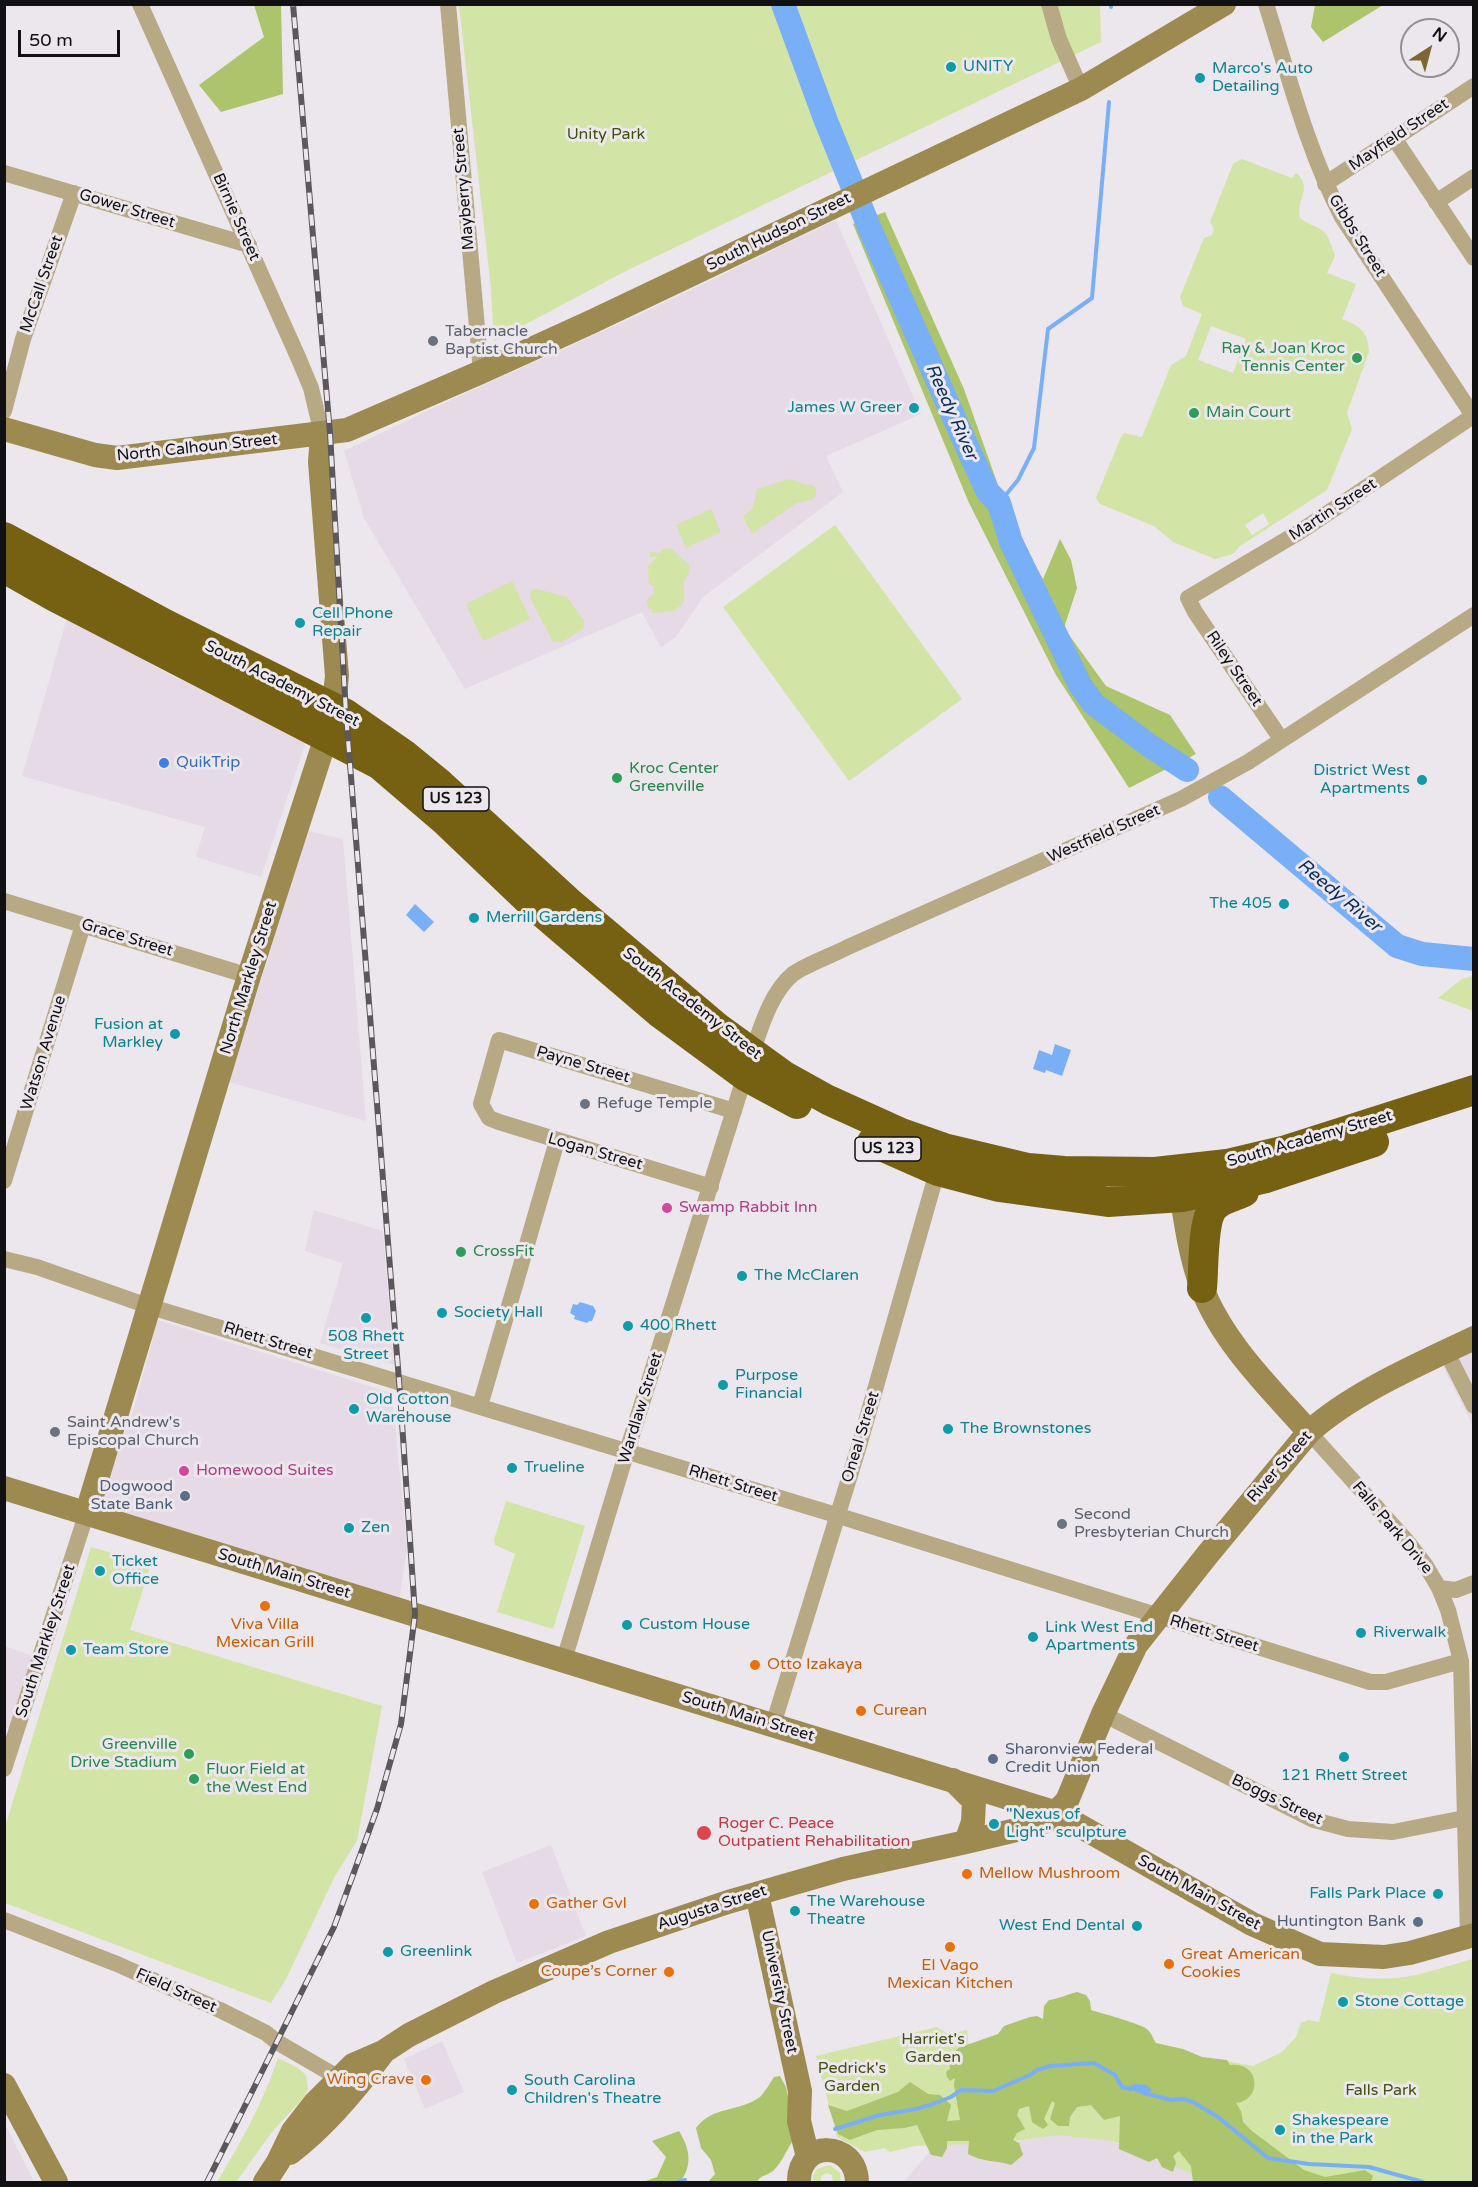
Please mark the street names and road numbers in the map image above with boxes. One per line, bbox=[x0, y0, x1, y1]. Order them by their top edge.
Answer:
street label: Mayfield Street bbox=[1346, 95, 1452, 175]
street label: Mayberry Street bbox=[449, 127, 479, 251]
street label: Birnie Street bbox=[208, 170, 264, 264]
street label: Gower Street bbox=[77, 185, 177, 233]
street label: South Hudson Street bbox=[704, 189, 854, 275]
street label: Gibbs Street bbox=[1324, 191, 1390, 281]
street label: McCall Street bbox=[16, 233, 68, 335]
street label: North Calhoun Street bbox=[116, 430, 278, 466]
street label: Martin Street bbox=[1286, 475, 1380, 545]
street label: Riley Street bbox=[1202, 628, 1266, 710]
street label: South Academy Street bbox=[202, 637, 362, 731]
road number: US 123 bbox=[423, 787, 489, 811]
street label: Westfield Street bbox=[1045, 801, 1163, 867]
street label: North Markley Street bbox=[217, 899, 281, 1057]
street label: Grace Street bbox=[79, 915, 175, 961]
street label: South Academy Street bbox=[619, 944, 765, 1064]
street label: Watson Avenue bbox=[17, 993, 71, 1113]
street label: Payne Street bbox=[534, 1042, 632, 1088]
street label: South Academy Street bbox=[1225, 1106, 1395, 1172]
street label: Logan Street bbox=[545, 1129, 645, 1175]
road number: US 123 bbox=[855, 1137, 921, 1161]
street label: Rhett Street bbox=[221, 1318, 315, 1364]
street label: Wardlaw Street bbox=[615, 1350, 667, 1466]
street label: Oneal Street bbox=[838, 1389, 884, 1485]
street label: River Street bbox=[1244, 1427, 1316, 1507]
street label: Rhett Street bbox=[686, 1461, 780, 1507]
street label: Falls Park Drive bbox=[1348, 1478, 1436, 1578]
street label: South Main Street bbox=[215, 1545, 353, 1603]
street label: South Markley Street bbox=[12, 1562, 80, 1720]
street label: Rhett Street bbox=[1167, 1611, 1261, 1657]
street label: South Main Street bbox=[679, 1688, 817, 1746]
street label: Boggs Street bbox=[1228, 1770, 1326, 1830]
street label: South Main Street bbox=[1134, 1851, 1264, 1935]
street label: Augusta Street bbox=[655, 1881, 769, 1935]
street label: University Street bbox=[757, 1929, 801, 2055]
street label: Field Street bbox=[133, 1965, 219, 2017]

